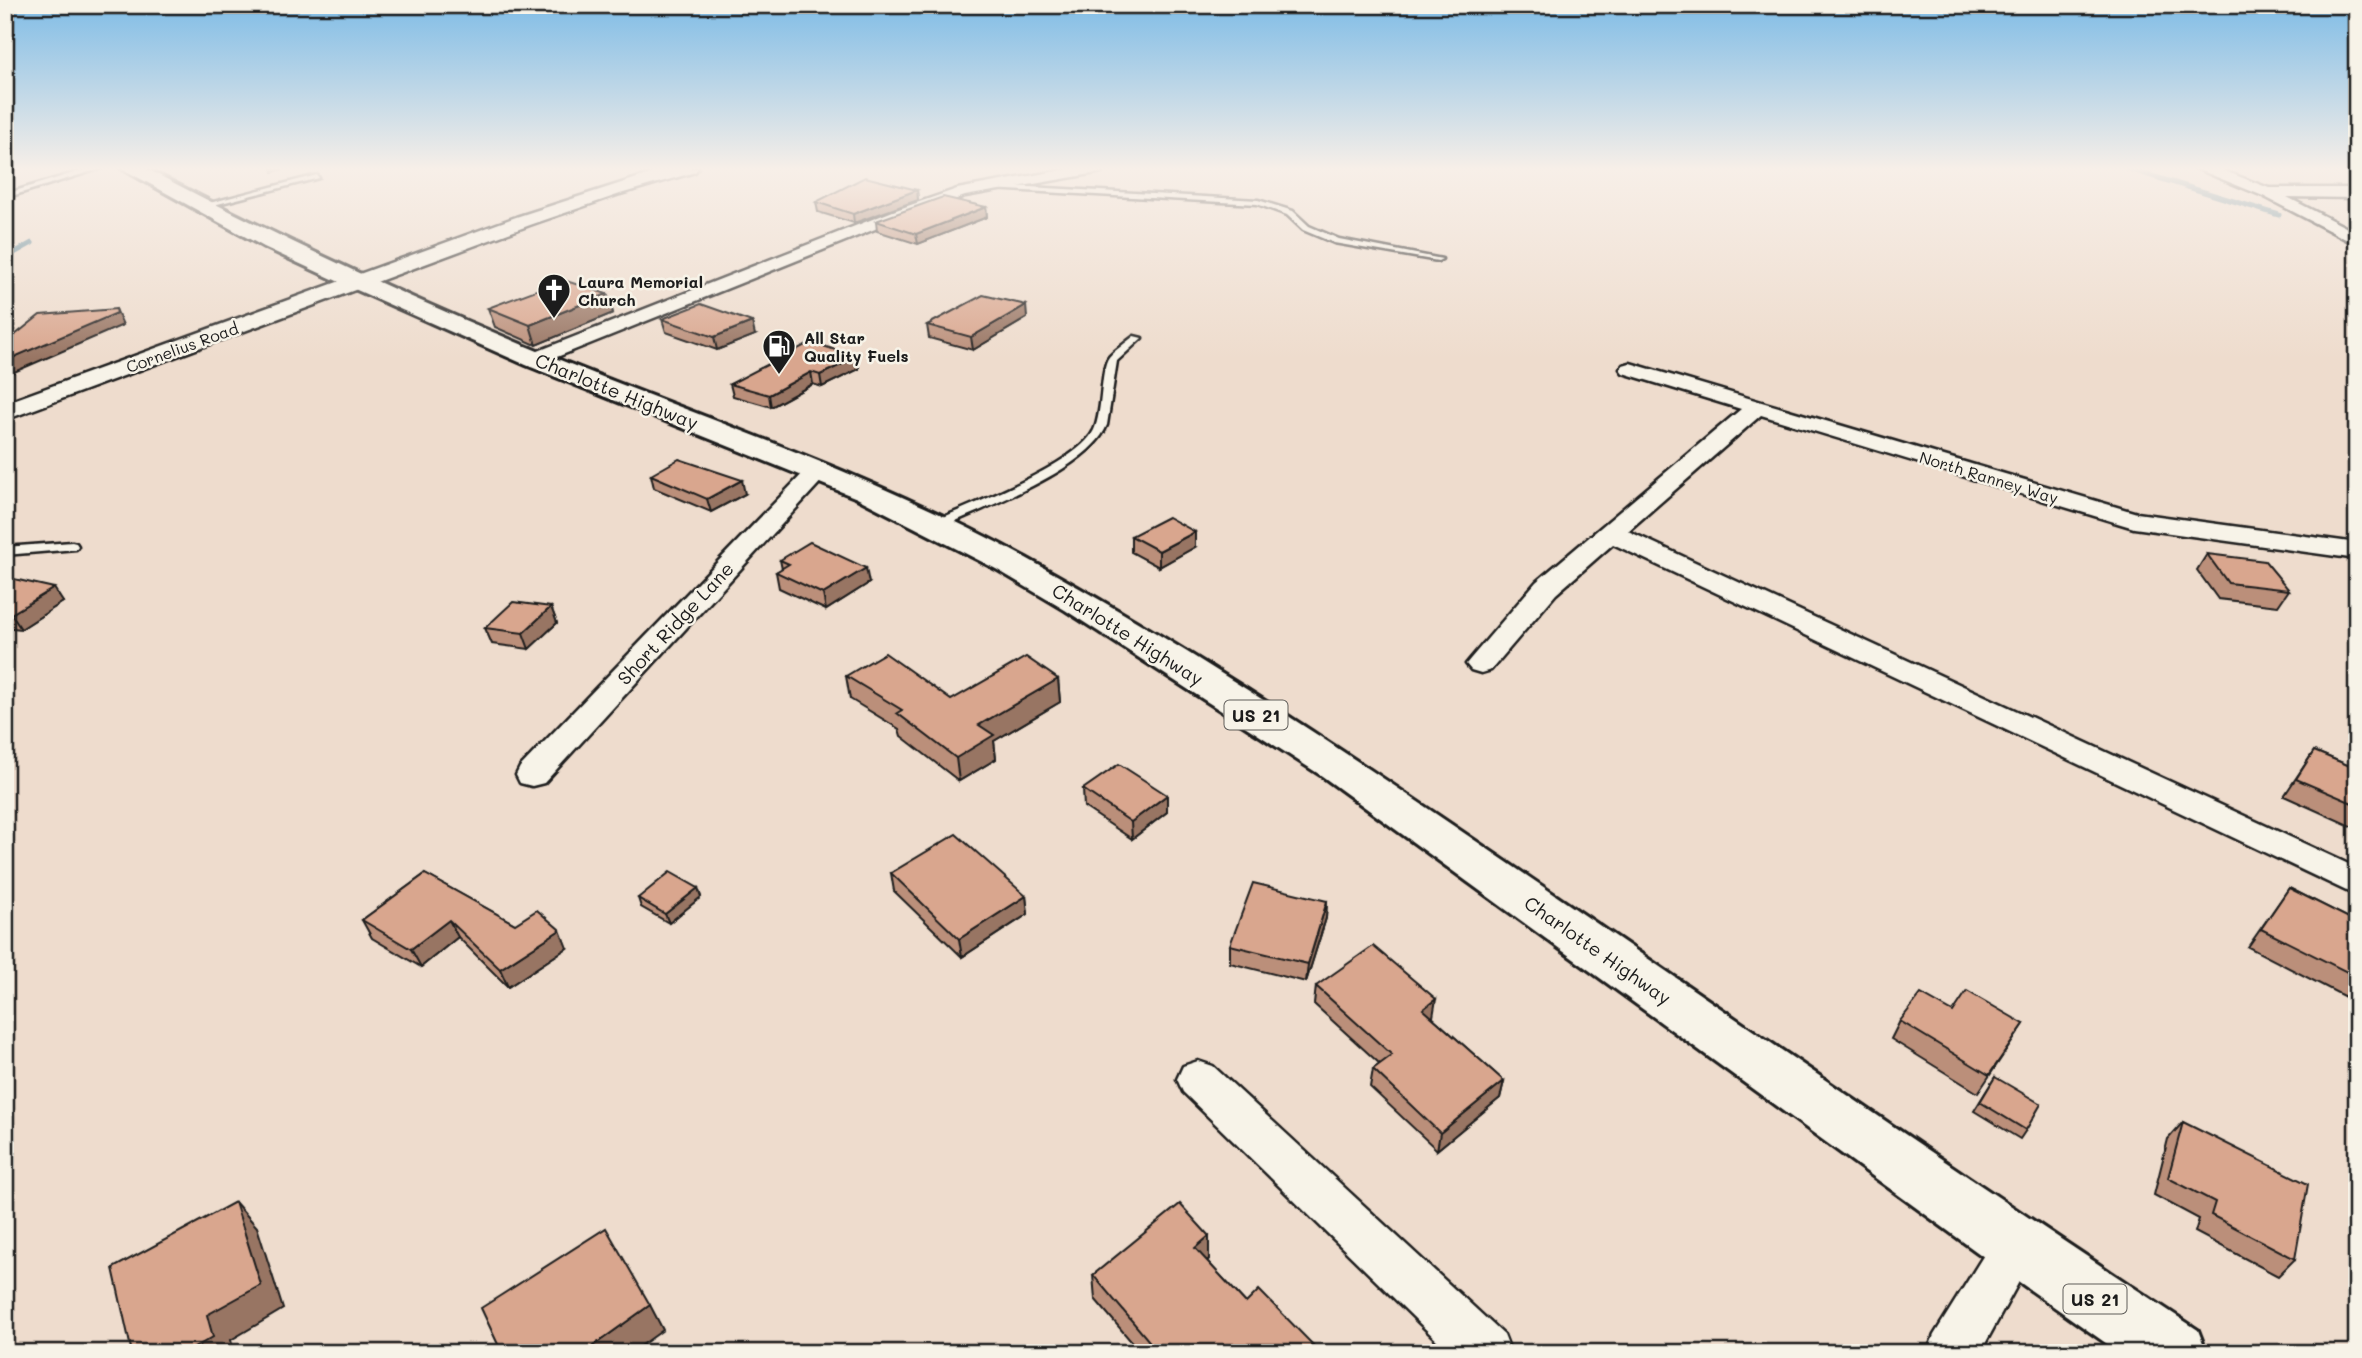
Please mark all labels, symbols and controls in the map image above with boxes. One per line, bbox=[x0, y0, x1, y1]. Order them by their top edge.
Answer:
church icon: Laura Memorial Church bbox=[535, 271, 573, 320]
place label: Laura Memorial Church bbox=[578, 271, 703, 310]
street label: Cornelius Road bbox=[123, 317, 241, 377]
fuel station icon: All Star Quality Fuels bbox=[760, 327, 798, 376]
place label: All Star Quality Fuels bbox=[804, 327, 908, 366]
street label: Charlotte Highway bbox=[532, 347, 702, 435]
street label: North Ranney Way bbox=[1917, 446, 2061, 508]
street label: Short Ridge Lane bbox=[611, 556, 739, 690]
street label: Charlotte Highway bbox=[1048, 577, 1208, 691]
road number: US 21 bbox=[1224, 700, 1288, 730]
street label: Charlotte Highway bbox=[1520, 890, 1676, 1010]
road number: US 21 bbox=[2064, 1284, 2126, 1314]

